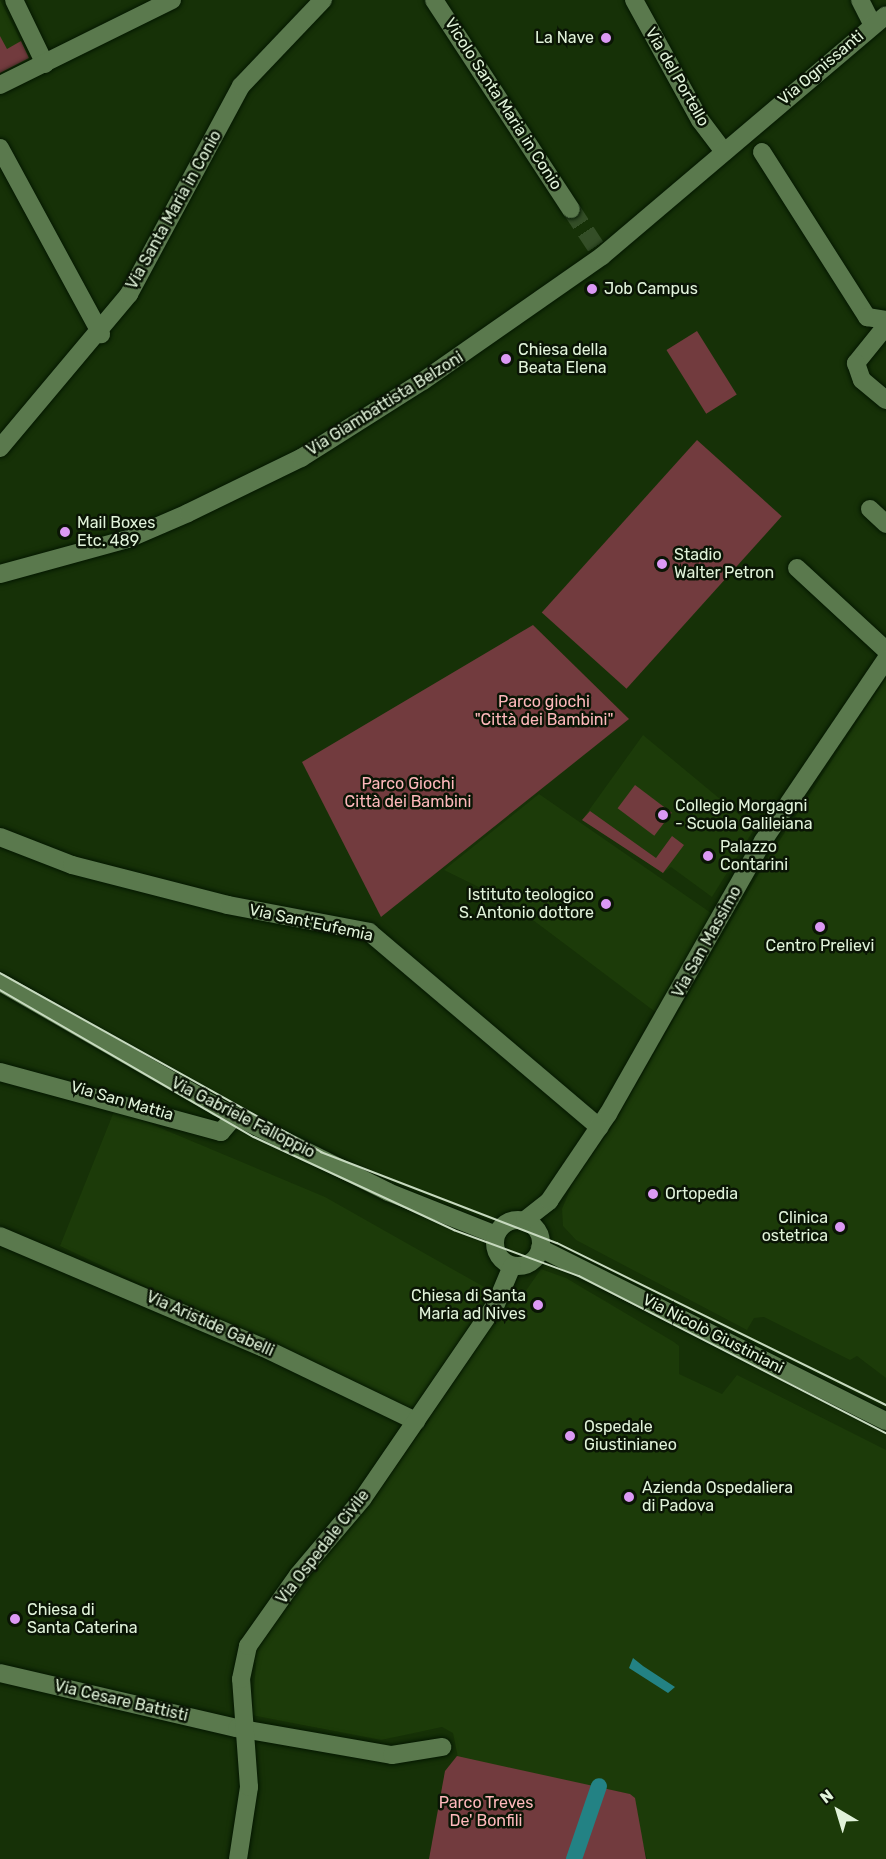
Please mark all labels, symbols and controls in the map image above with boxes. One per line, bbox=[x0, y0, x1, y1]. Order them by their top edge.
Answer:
street label: Vicolo Santa Maria in Conio bbox=[440, 14, 566, 194]
street label: Via del Portello bbox=[641, 24, 713, 130]
street label: Via Ognissanti bbox=[774, 27, 868, 109]
place label: La Nave bbox=[535, 28, 594, 48]
marker: La Nave bbox=[599, 31, 613, 45]
street label: Via Santa Maria in Conio bbox=[122, 127, 226, 293]
place label: Job Campus bbox=[604, 279, 698, 299]
marker: Job Campus bbox=[585, 282, 599, 296]
place label: Chiesa della Beata Elena bbox=[518, 340, 607, 378]
street label: Via Giambattista Belzoni bbox=[303, 348, 467, 460]
marker: Chiesa della Beata Elena bbox=[499, 352, 513, 366]
place label: Mail Boxes Etc. 489 bbox=[77, 513, 155, 551]
marker: Mail Boxes Etc. 489 bbox=[58, 525, 72, 539]
place label: Stadio Walter Petron bbox=[674, 545, 775, 583]
marker: Stadio Walter Petron bbox=[655, 557, 669, 571]
park label: Parco giochi "Città dei Bambini" bbox=[475, 692, 613, 730]
park label: Parco Giochi Città dei Bambini bbox=[345, 774, 471, 812]
place label: Collegio Morgagni - Scuola Galileiana bbox=[675, 796, 812, 834]
marker: Collegio Morgagni - Scuola Galileiana bbox=[656, 808, 670, 822]
place label: Palazzo Contarini bbox=[720, 837, 788, 875]
marker: Palazzo Contarini bbox=[701, 849, 715, 863]
street label: Via San Massimo bbox=[668, 883, 746, 1001]
place label: Istituto teologico S. Antonio dottore bbox=[458, 885, 594, 923]
marker: Istituto teologico S. Antonio dottore bbox=[599, 897, 613, 911]
street label: Via Sant'Eufemia bbox=[247, 900, 375, 946]
marker: Centro Prelievi bbox=[813, 920, 827, 934]
place label: Centro Prelievi bbox=[766, 936, 874, 956]
street label: Via Gabriele Falloppio bbox=[168, 1073, 318, 1163]
street label: Via San Mattia bbox=[68, 1077, 176, 1125]
place label: Ortopedia bbox=[665, 1184, 738, 1204]
marker: Ortopedia bbox=[646, 1187, 660, 1201]
place label: Clinica ostetrica bbox=[762, 1208, 828, 1246]
marker: Clinica ostetrica bbox=[833, 1220, 847, 1234]
place label: Chiesa di Santa Maria ad Nives bbox=[411, 1286, 526, 1324]
street label: Via Aristide Gabelli bbox=[143, 1287, 277, 1361]
street label: Via Nicolò Giustiniani bbox=[639, 1290, 787, 1378]
marker: Chiesa di Santa Maria ad Nives bbox=[531, 1298, 545, 1312]
place label: Ospedale Giustinianeo bbox=[584, 1417, 677, 1455]
marker: Ospedale Giustinianeo bbox=[561, 1427, 579, 1445]
place label: Azienda Ospedaliera di Padova bbox=[642, 1478, 793, 1516]
street label: Via Ospedale Civile bbox=[272, 1486, 374, 1608]
marker: Azienda Ospedaliera di Padova bbox=[620, 1488, 638, 1506]
place label: Chiesa di Santa Caterina bbox=[27, 1600, 137, 1638]
marker: Chiesa di Santa Caterina bbox=[8, 1612, 22, 1626]
street label: Via Cesare Battisti bbox=[52, 1676, 190, 1726]
north arrow bbox=[808, 1781, 868, 1841]
text: N bbox=[816, 1785, 837, 1807]
park label: Parco Treves De' Bonfili bbox=[438, 1793, 534, 1831]

